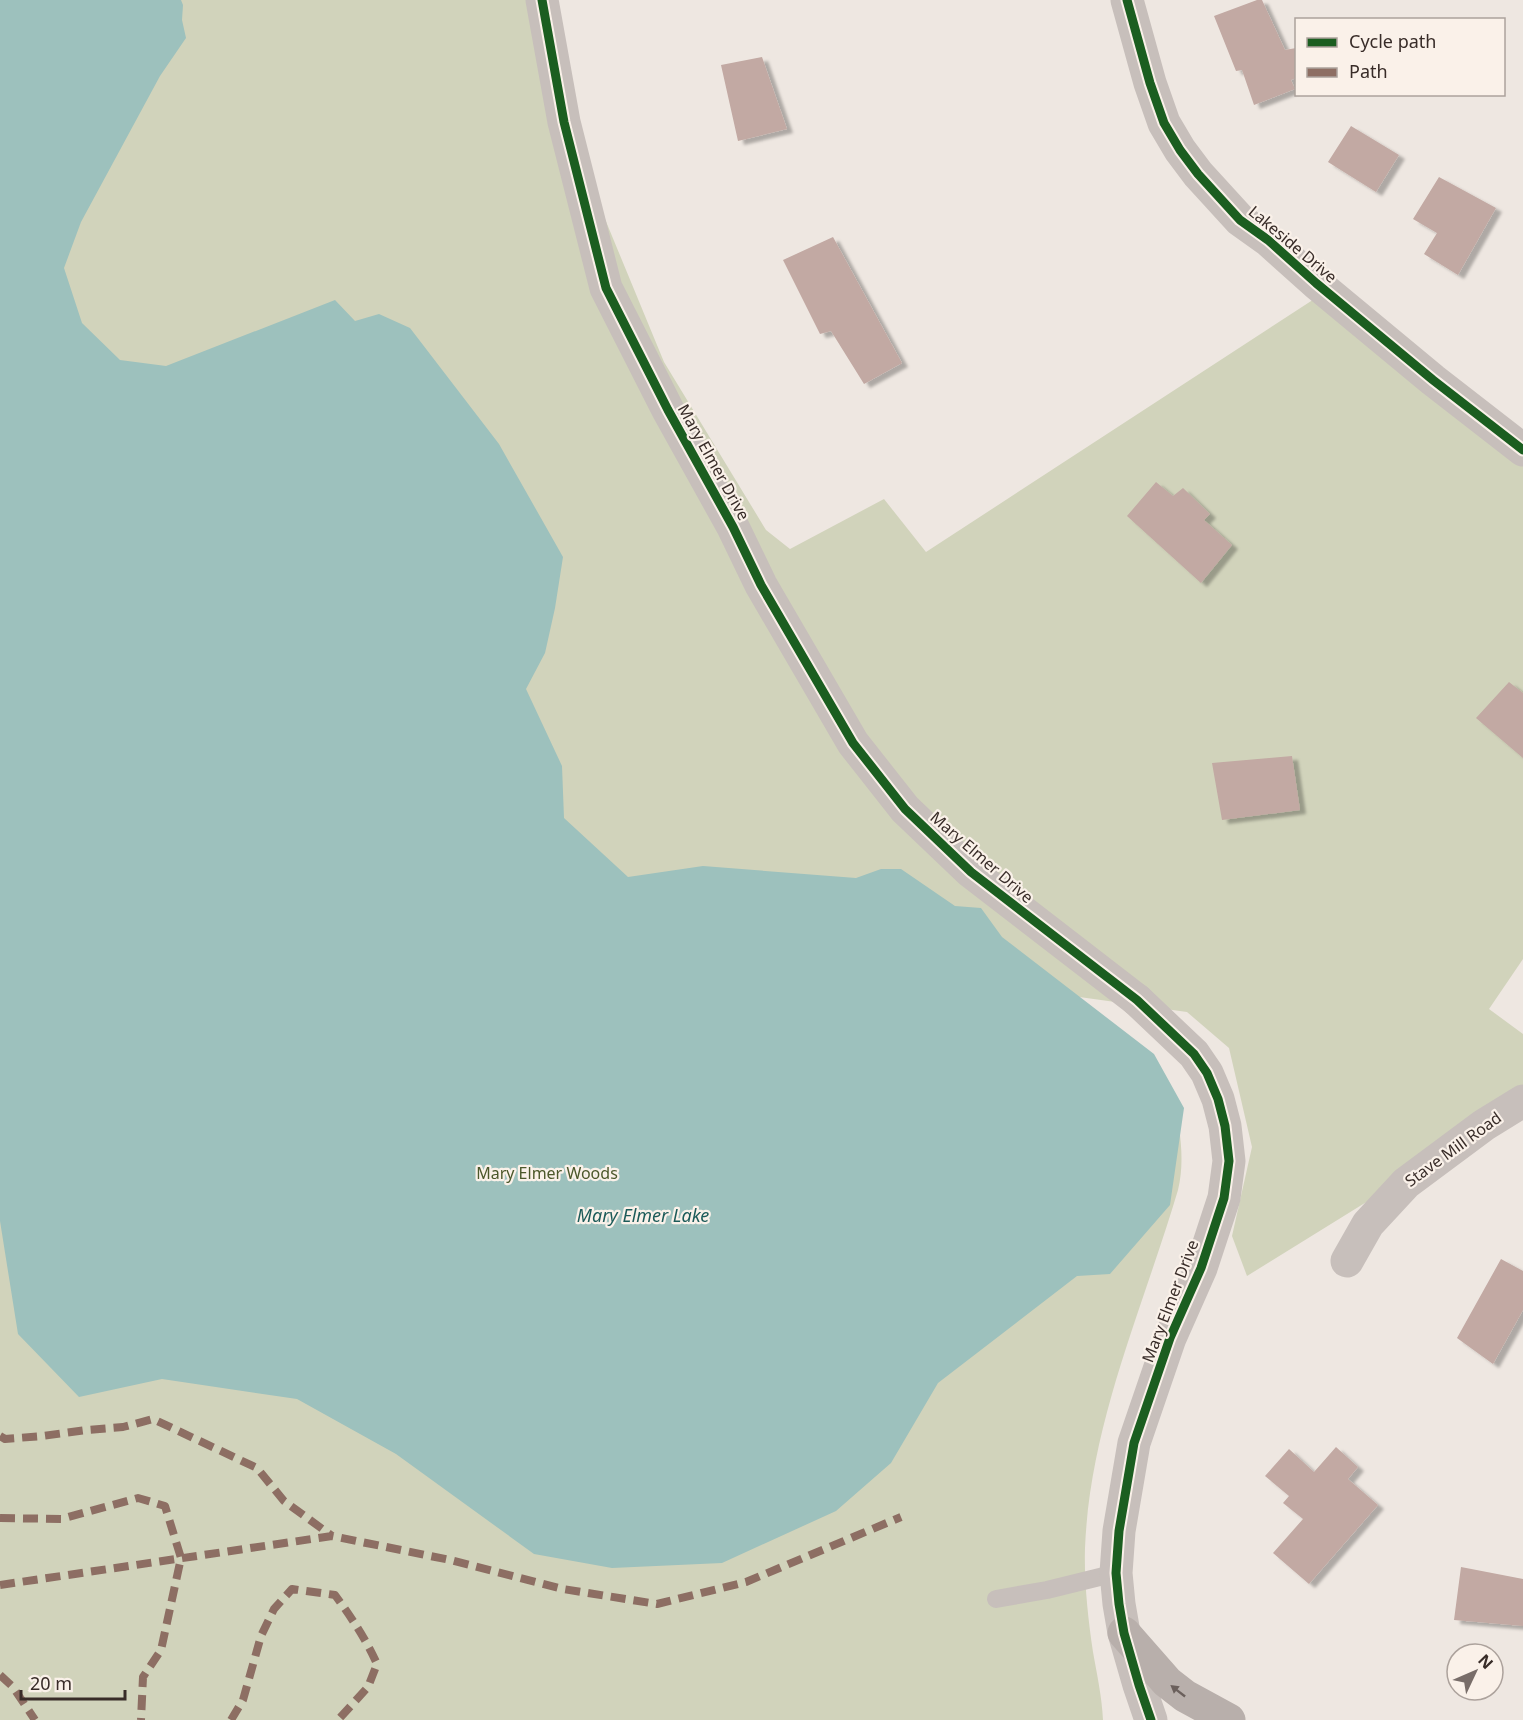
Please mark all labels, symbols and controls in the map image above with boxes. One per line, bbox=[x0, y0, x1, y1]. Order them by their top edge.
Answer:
legend bbox=[1295, 18, 1505, 96]
text: Cycle path bbox=[1349, 29, 1436, 53]
text: Path bbox=[1349, 59, 1388, 83]
street label: Lakeside Drive bbox=[1244, 200, 1342, 288]
street label: Mary Elmer Drive bbox=[673, 400, 755, 524]
street label: Mary Elmer Drive bbox=[926, 806, 1038, 908]
street label: Stave Mill Road bbox=[1400, 1106, 1506, 1192]
park label: Mary Elmer Woods bbox=[476, 1162, 618, 1184]
water label: Mary Elmer Lake bbox=[577, 1203, 709, 1227]
street label: Mary Elmer Drive bbox=[1136, 1236, 1204, 1366]
north arrow bbox=[1445, 1642, 1505, 1702]
text: N bbox=[1473, 1649, 1498, 1674]
scale bar bbox=[21, 1663, 124, 1701]
text: 20 m bbox=[30, 1671, 72, 1695]
one-way arrow bbox=[1171, 1685, 1186, 1697]

